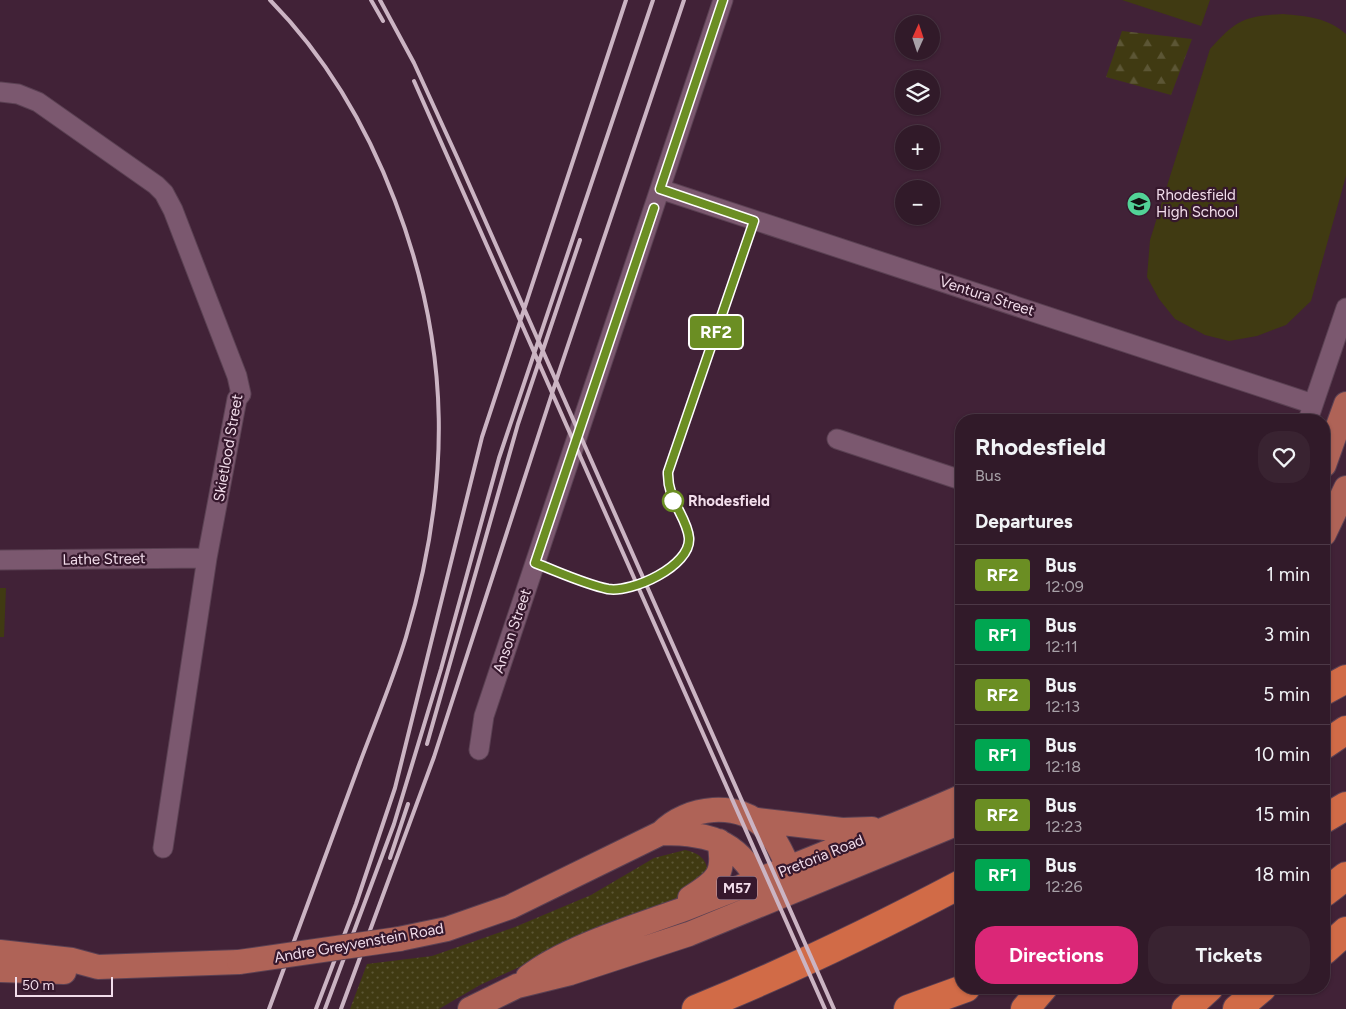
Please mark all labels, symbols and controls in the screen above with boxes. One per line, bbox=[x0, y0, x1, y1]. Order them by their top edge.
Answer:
north arrow bbox=[895, 15, 940, 60]
map controls bbox=[895, 15, 940, 225]
button: layers bbox=[895, 70, 940, 115]
button: + bbox=[895, 125, 940, 170]
button: − bbox=[895, 180, 940, 225]
place label: Rhodesfield High School bbox=[1156, 186, 1238, 221]
school or university icon: Rhodesfield High School bbox=[1126, 191, 1152, 217]
street label: Ventura Street bbox=[937, 272, 1037, 320]
line badge: RF2 bbox=[687, 316, 745, 348]
text: RF2 bbox=[700, 321, 732, 343]
street label: Skietlood Street bbox=[210, 392, 246, 503]
button: heart bbox=[1258, 431, 1310, 483]
text: Rhodesfield bbox=[975, 432, 1106, 461]
text: Bus bbox=[975, 466, 1001, 485]
marker: Rhodesfield bbox=[662, 490, 684, 512]
place label: Rhodesfield bbox=[688, 492, 770, 510]
text: Departures bbox=[975, 510, 1073, 533]
street label: Lathe Street bbox=[62, 549, 146, 569]
text: Bus bbox=[1045, 554, 1076, 577]
text: 1 min bbox=[1266, 563, 1310, 586]
text: RF2 bbox=[986, 564, 1019, 586]
text: 12:09 bbox=[1045, 577, 1084, 596]
street label: Anson Street bbox=[489, 586, 535, 676]
text: Bus bbox=[1045, 614, 1076, 637]
text: 3 min bbox=[1264, 623, 1310, 646]
text: RF1 bbox=[988, 624, 1017, 646]
text: 12:11 bbox=[1045, 637, 1078, 656]
text: Bus bbox=[1045, 674, 1076, 697]
text: 5 min bbox=[1263, 683, 1310, 706]
text: RF2 bbox=[986, 684, 1019, 706]
text: 12:13 bbox=[1045, 697, 1080, 716]
text: Bus bbox=[1045, 734, 1076, 757]
text: 10 min bbox=[1254, 743, 1310, 766]
text: RF1 bbox=[988, 744, 1017, 766]
text: 12:18 bbox=[1045, 757, 1081, 776]
text: Bus bbox=[1045, 794, 1076, 817]
text: 15 min bbox=[1255, 803, 1310, 826]
text: RF2 bbox=[986, 804, 1019, 826]
text: 12:23 bbox=[1045, 817, 1082, 836]
street label: Pretoria Road bbox=[776, 831, 866, 881]
text: Bus bbox=[1045, 854, 1076, 877]
text: 18 min bbox=[1255, 863, 1310, 886]
text: RF1 bbox=[988, 864, 1017, 886]
road number: M57 bbox=[717, 876, 757, 900]
text: 12:26 bbox=[1045, 877, 1083, 896]
street label: Andre Greyvenstein Road bbox=[273, 919, 445, 967]
button: Directions bbox=[975, 926, 1138, 984]
button: Tickets bbox=[1148, 926, 1310, 984]
scale bar bbox=[15, 974, 112, 997]
text: 50 m bbox=[22, 977, 54, 994]

